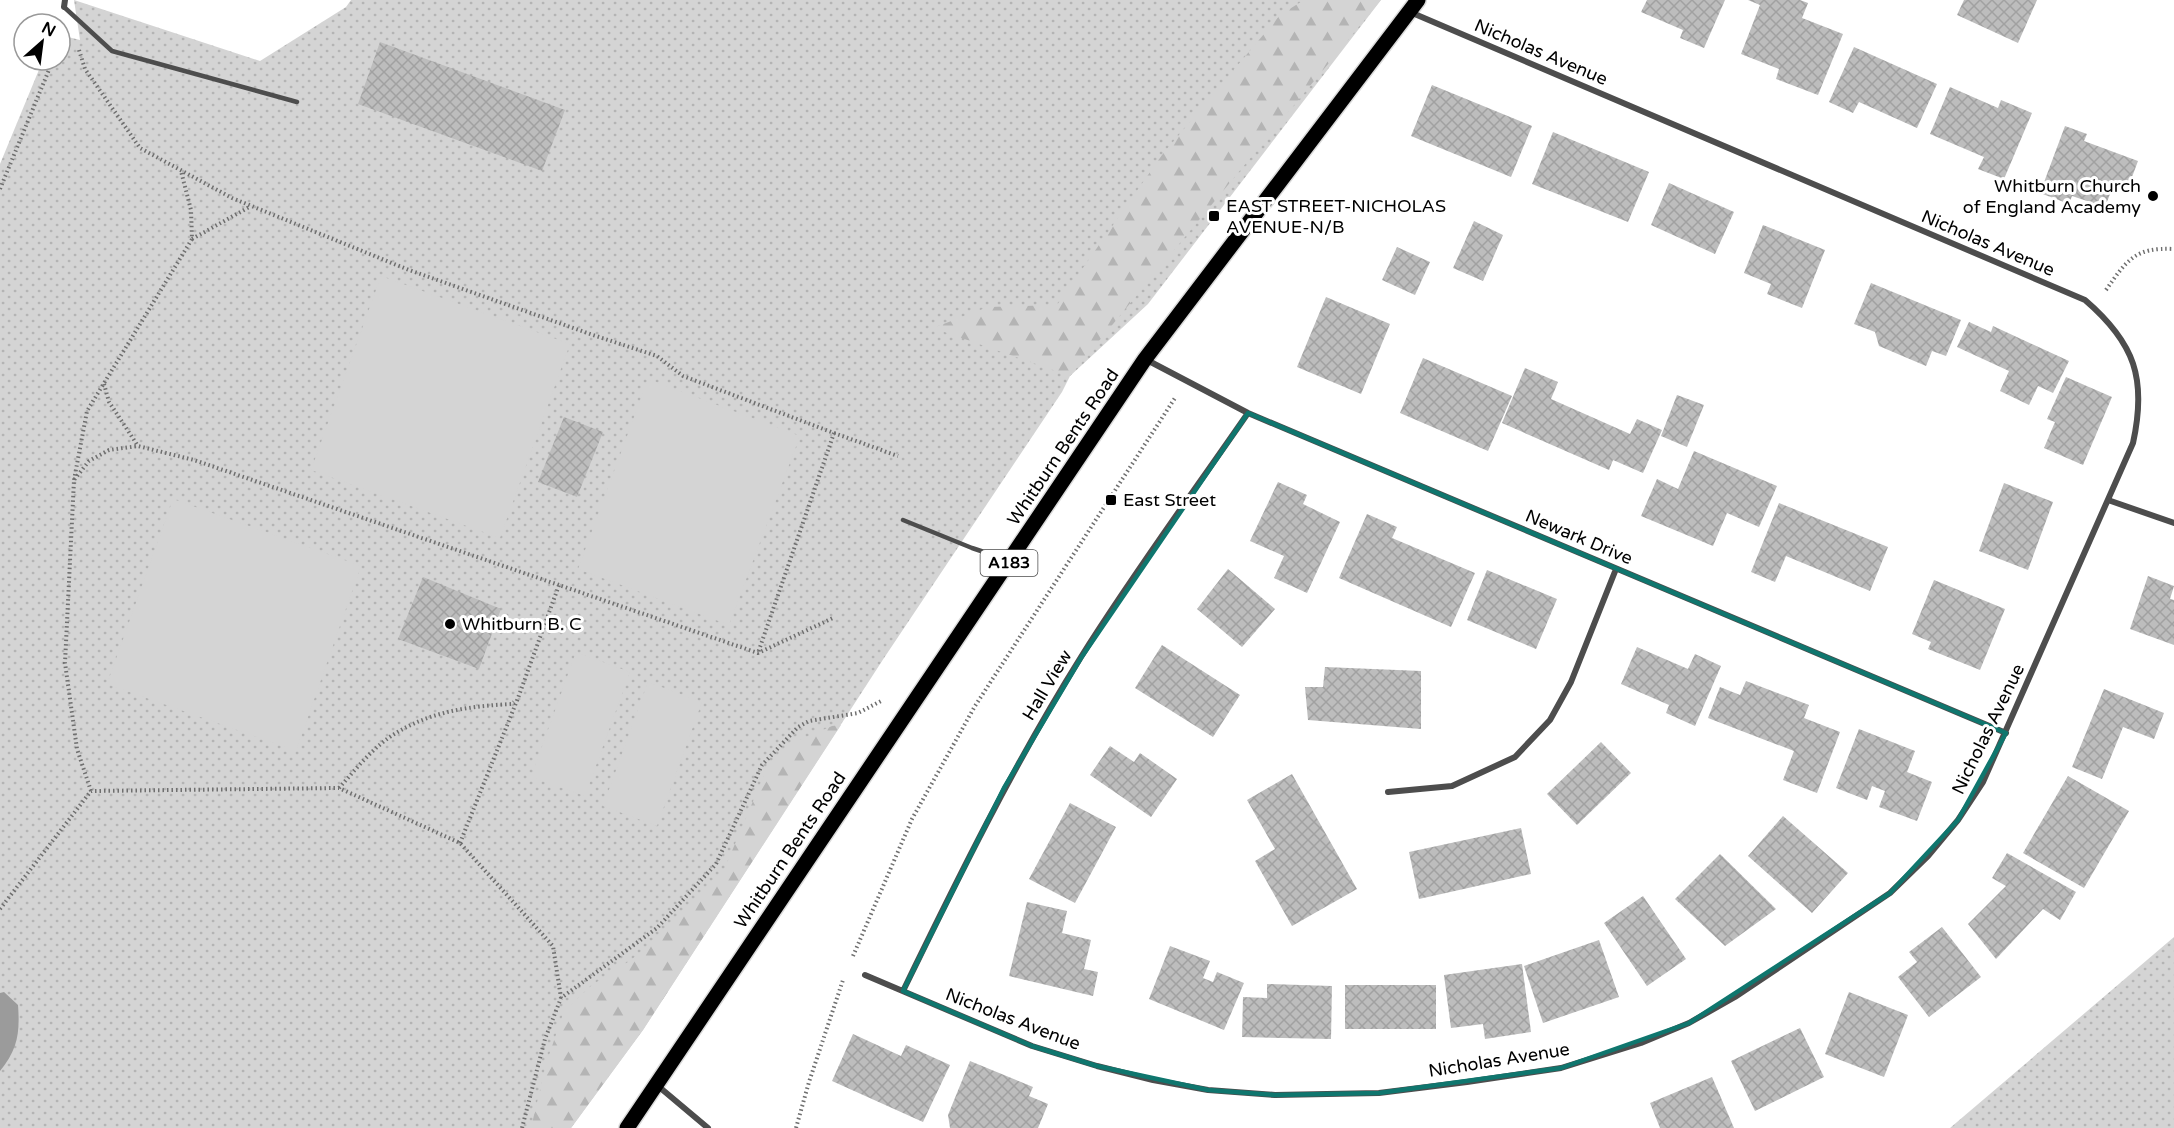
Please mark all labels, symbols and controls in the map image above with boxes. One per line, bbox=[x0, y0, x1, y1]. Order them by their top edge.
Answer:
north arrow bbox=[12, 12, 72, 72]
street label: Nicholas Avenue bbox=[1471, 14, 1611, 90]
text: N bbox=[38, 18, 59, 41]
place label: Whitburn Church of England Academy bbox=[1963, 175, 2141, 218]
marker: Whitburn Church of England Academy bbox=[2146, 189, 2160, 203]
place label: EAST STREET-NICHOLAS AVENUE-N/B bbox=[1226, 195, 1446, 238]
street label: Nicholas Avenue bbox=[1918, 205, 2058, 281]
marker: EAST STREET-NICHOLAS AVENUE-N/B bbox=[1207, 209, 1221, 223]
street label: Whitburn Bents Road bbox=[1002, 365, 1124, 529]
place label: East Street bbox=[1123, 489, 1216, 511]
marker: East Street bbox=[1104, 493, 1118, 507]
street label: Newark Drive bbox=[1522, 505, 1636, 569]
road number: A183 bbox=[980, 550, 1038, 576]
place label: Whitburn B. C bbox=[462, 613, 582, 635]
marker: Whitburn B. C bbox=[443, 617, 457, 631]
street label: Hall View bbox=[1017, 646, 1077, 724]
street label: Nicholas Avenue bbox=[1947, 660, 2029, 798]
street label: Whitburn Bents Road bbox=[729, 768, 851, 932]
street label: Nicholas Avenue bbox=[942, 983, 1084, 1055]
street label: Nicholas Avenue bbox=[1427, 1038, 1571, 1082]

